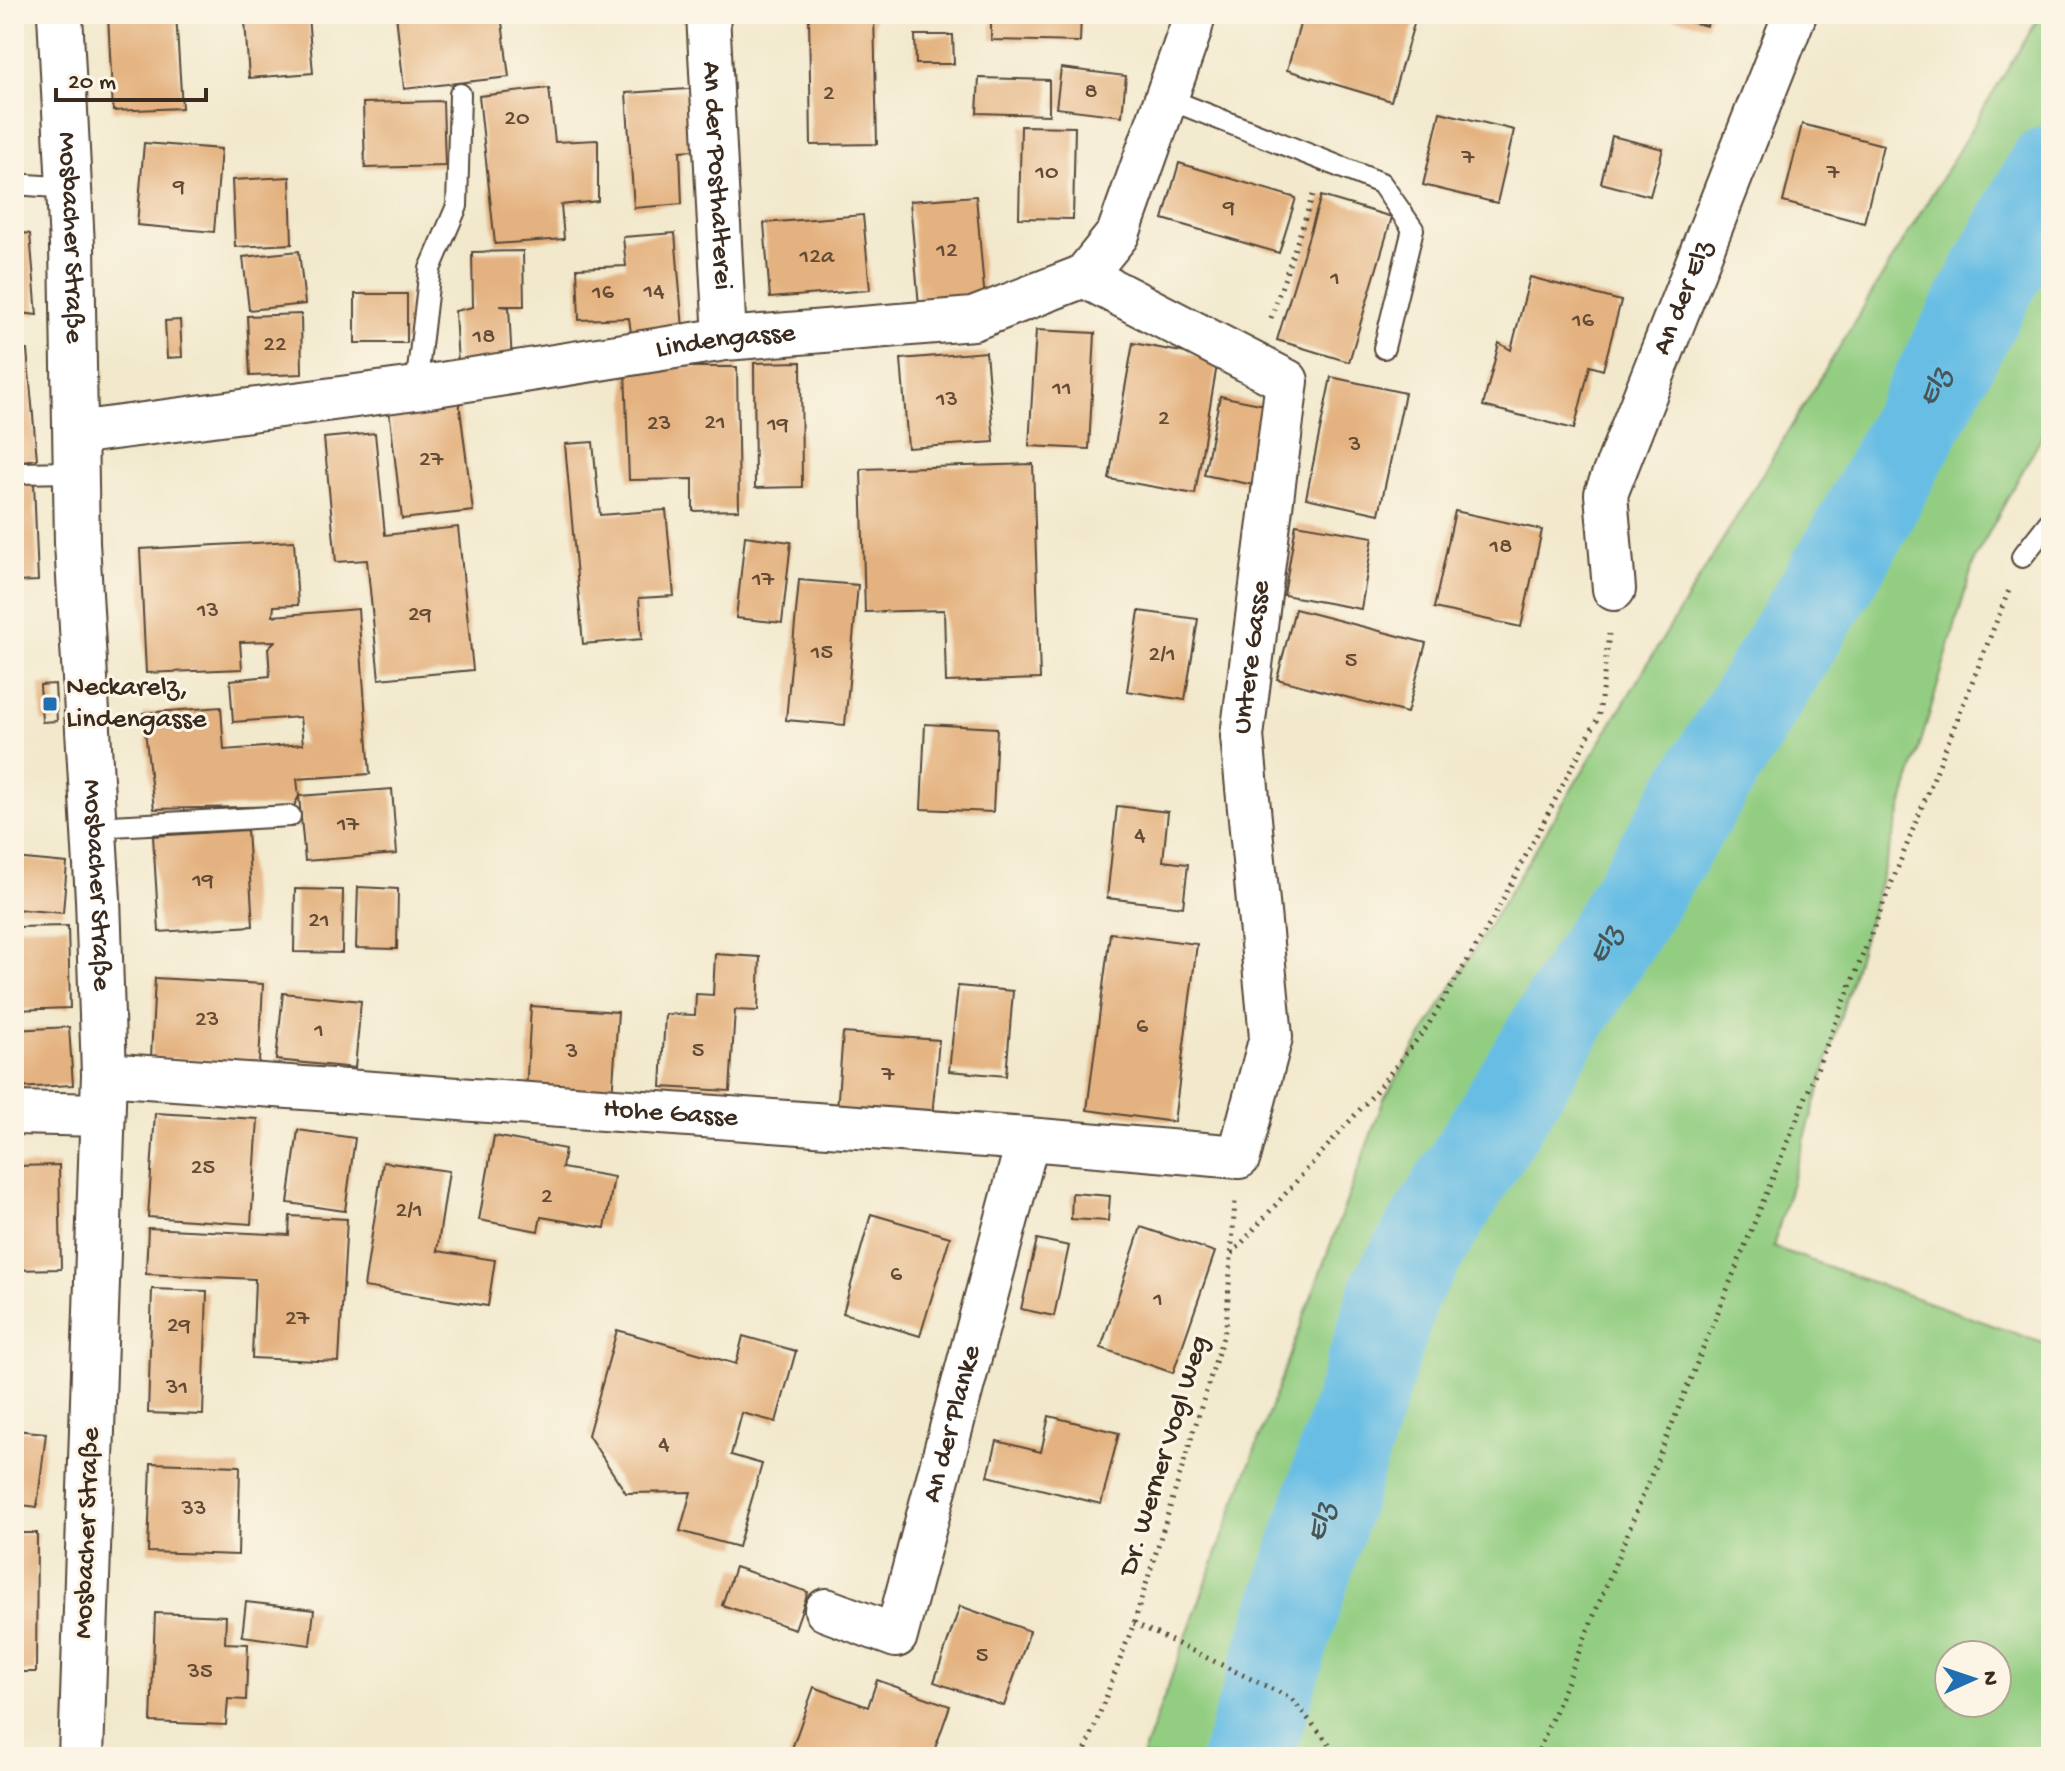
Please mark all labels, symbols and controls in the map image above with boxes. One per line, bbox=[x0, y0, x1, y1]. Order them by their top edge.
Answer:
scale bar bbox=[56, 52, 206, 102]
street label: An der Posthalterei bbox=[694, 61, 739, 291]
text: 20 m bbox=[68, 69, 116, 98]
house number: 8 bbox=[1084, 78, 1098, 107]
house number: 2 bbox=[823, 80, 835, 109]
house number: 20 bbox=[504, 105, 530, 134]
street label: Mosbacher Straße bbox=[50, 131, 90, 344]
house number: 7 bbox=[1461, 144, 1475, 173]
house number: 10 bbox=[1034, 159, 1059, 188]
house number: 7 bbox=[1826, 159, 1840, 188]
house number: 9 bbox=[172, 173, 185, 202]
house number: 9 bbox=[1222, 194, 1235, 223]
street label: An der Elz bbox=[1646, 235, 1721, 360]
house number: 12 bbox=[935, 237, 958, 266]
house number: 12a bbox=[799, 243, 835, 272]
house number: 1 bbox=[1329, 265, 1340, 294]
house number: 14 bbox=[642, 278, 665, 307]
house number: 16 bbox=[591, 279, 615, 308]
house number: 16 bbox=[1571, 307, 1595, 336]
street label: Lindengasse bbox=[653, 317, 797, 366]
house number: 18 bbox=[472, 323, 495, 352]
house number: 22 bbox=[263, 331, 287, 360]
water label: Elz bbox=[1911, 361, 1961, 413]
house number: 11 bbox=[1051, 375, 1072, 404]
house number: 13 bbox=[935, 386, 958, 415]
house number: 2 bbox=[1158, 405, 1170, 434]
house number: 21 bbox=[704, 409, 726, 438]
house number: 23 bbox=[647, 410, 671, 439]
house number: 19 bbox=[766, 411, 789, 440]
house number: 3 bbox=[1348, 431, 1361, 460]
house number: 27 bbox=[419, 446, 444, 475]
house number: 18 bbox=[1489, 533, 1512, 562]
house number: 17 bbox=[751, 566, 775, 595]
street label: Untere Gasse bbox=[1226, 578, 1278, 736]
house number: 13 bbox=[196, 597, 219, 626]
house number: 29 bbox=[408, 601, 432, 630]
house number: 15 bbox=[810, 639, 833, 668]
house number: 2/1 bbox=[1148, 641, 1176, 670]
house number: 5 bbox=[1345, 647, 1357, 676]
place label: Neckarelz, Lindengasse bbox=[66, 672, 207, 737]
marker: Neckarelz, Lindengasse bbox=[41, 695, 59, 713]
street label: Mosbacher Straße bbox=[74, 778, 118, 992]
house number: 17 bbox=[336, 811, 360, 840]
house number: 4 bbox=[1134, 822, 1146, 851]
house number: 19 bbox=[191, 867, 214, 896]
house number: 21 bbox=[308, 907, 330, 936]
water label: Elz bbox=[1581, 918, 1632, 971]
house number: 23 bbox=[195, 1006, 219, 1035]
house number: 6 bbox=[1136, 1013, 1149, 1042]
house number: 1 bbox=[313, 1017, 324, 1046]
house number: 5 bbox=[692, 1037, 704, 1066]
house number: 3 bbox=[565, 1038, 578, 1067]
house number: 7 bbox=[881, 1061, 895, 1090]
street label: Hohe Gasse bbox=[602, 1093, 740, 1135]
house number: 25 bbox=[191, 1154, 215, 1183]
house number: 2 bbox=[541, 1183, 553, 1212]
house number: 2/1 bbox=[395, 1197, 423, 1226]
house number: 6 bbox=[890, 1261, 903, 1290]
house number: 1 bbox=[1152, 1286, 1163, 1315]
house number: 27 bbox=[285, 1305, 310, 1334]
house number: 29 bbox=[167, 1312, 191, 1341]
street label: Dr. Werner Vogl Weg bbox=[1112, 1332, 1217, 1582]
street label: An der Planke bbox=[916, 1341, 989, 1506]
house number: 31 bbox=[165, 1374, 188, 1403]
street label: Mosbacher Straße bbox=[68, 1426, 108, 1639]
house number: 4 bbox=[658, 1431, 670, 1460]
house number: 33 bbox=[181, 1495, 206, 1524]
water label: Elz bbox=[1299, 1497, 1345, 1546]
north arrow bbox=[1933, 1639, 2013, 1719]
house number: 5 bbox=[976, 1642, 988, 1671]
house number: 35 bbox=[186, 1658, 213, 1687]
text: N bbox=[1976, 1670, 2002, 1686]

